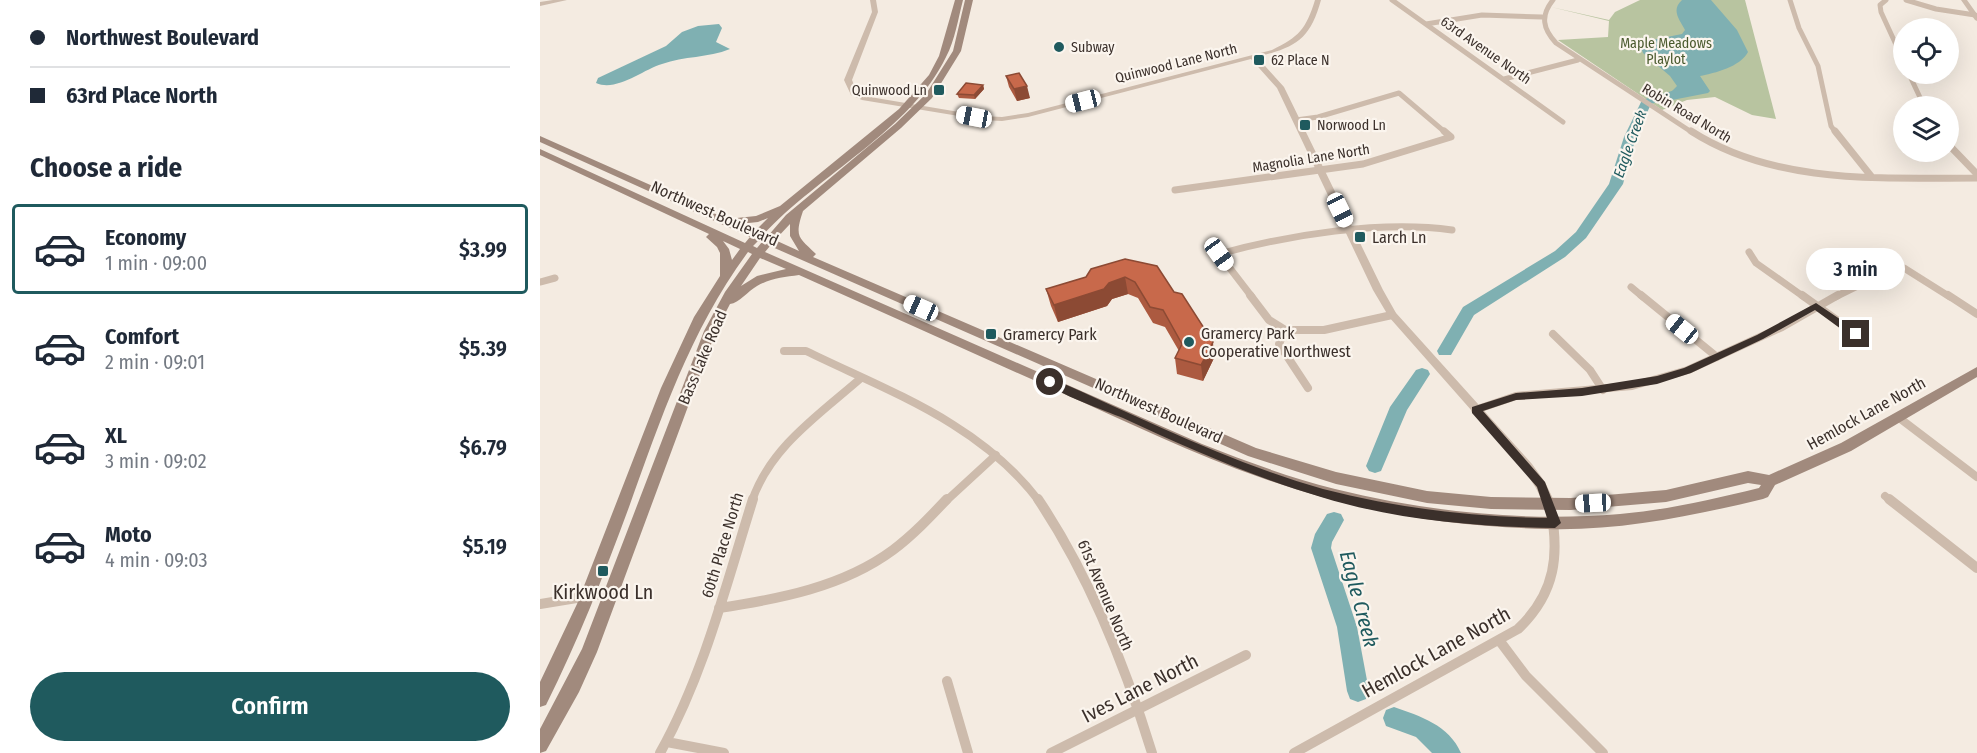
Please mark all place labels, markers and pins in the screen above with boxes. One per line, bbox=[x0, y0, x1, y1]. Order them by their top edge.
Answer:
place label: Subway bbox=[1071, 39, 1115, 56]
marker: Subway bbox=[1052, 40, 1066, 54]
place label: 62 Place N bbox=[1271, 52, 1329, 69]
marker: 62 Place N bbox=[1252, 53, 1266, 67]
place label: Quinwood Ln bbox=[852, 82, 927, 99]
marker: Quinwood Ln bbox=[932, 83, 946, 97]
place label: Norwood Ln bbox=[1317, 117, 1386, 134]
marker: Norwood Ln bbox=[1298, 118, 1312, 132]
place label: Larch Ln bbox=[1372, 228, 1426, 247]
marker: Larch Ln bbox=[1353, 230, 1367, 244]
place label: Gramercy Park Cooperative Northwest bbox=[1201, 324, 1352, 361]
place label: Gramercy Park bbox=[1003, 325, 1097, 344]
marker: Gramercy Park bbox=[984, 327, 998, 341]
marker: Gramercy Park Cooperative Northwest bbox=[1182, 335, 1196, 349]
marker: Kirkwood Ln bbox=[596, 564, 610, 578]
place label: Kirkwood Ln bbox=[553, 580, 653, 604]

